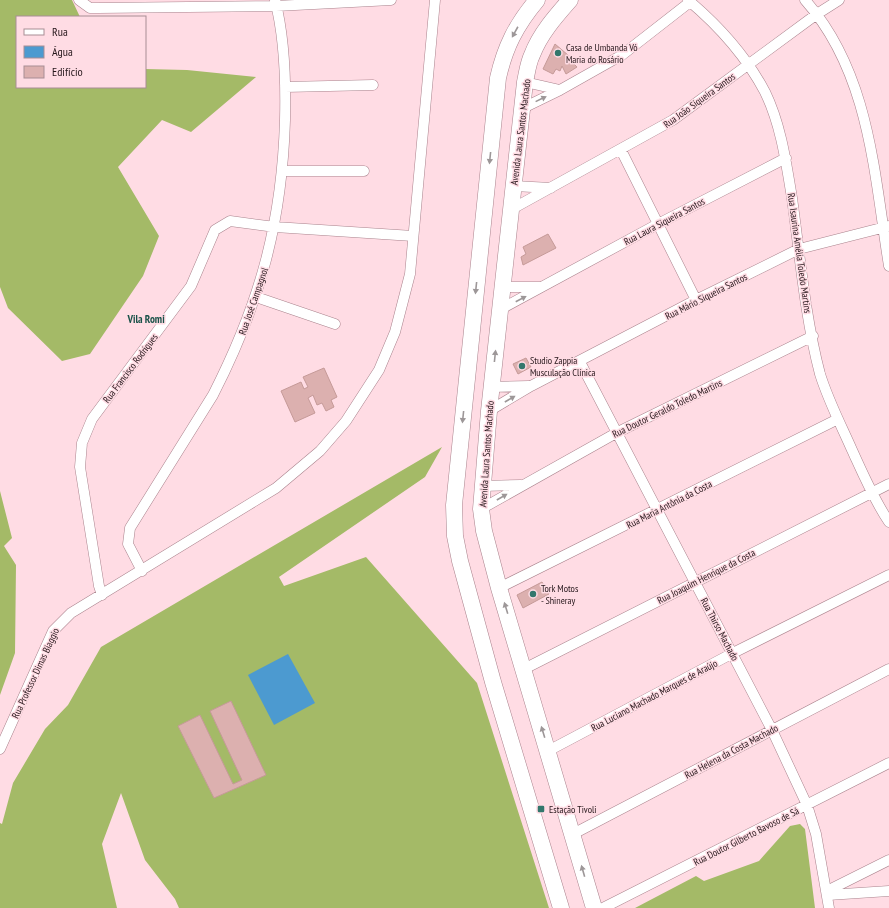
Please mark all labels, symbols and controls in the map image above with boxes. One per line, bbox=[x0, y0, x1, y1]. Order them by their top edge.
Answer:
legend bbox=[16, 16, 146, 88]
text: Rua bbox=[52, 24, 68, 39]
one-way arrow bbox=[511, 26, 518, 38]
place label: Casa de Umbanda Vó Maria do Rosário bbox=[566, 41, 638, 66]
text: Água bbox=[52, 44, 73, 59]
marker: Casa de Umbanda Vó Maria do Rosário bbox=[553, 48, 563, 58]
text: Edifício bbox=[52, 64, 83, 79]
street label: Rua João Siqueira Santos bbox=[661, 70, 738, 131]
street label: Avenida Laura Santos Machado bbox=[508, 78, 533, 186]
one-way arrow bbox=[535, 96, 546, 103]
one-way arrow bbox=[486, 152, 493, 164]
street label: Rua Isaurina Amélia Toledo Martins bbox=[785, 192, 814, 315]
street label: Rua Laura Siqueira Santos bbox=[622, 194, 707, 248]
street label: Rua José Campagnol bbox=[236, 265, 271, 337]
street label: Rua Mário Siqueira Santos bbox=[663, 270, 750, 323]
one-way arrow bbox=[473, 281, 480, 294]
one-way arrow bbox=[515, 295, 527, 302]
district label: Vila Romi bbox=[126, 312, 165, 326]
street label: Rua Francisco Rodrigues bbox=[100, 331, 161, 406]
one-way arrow bbox=[491, 350, 498, 362]
place label: Studio Zappia Musculação Clínica bbox=[530, 354, 596, 379]
marker: Studio Zappia Musculação Clínica bbox=[517, 361, 527, 371]
street label: Rua Doutor Geraldo Toledo Martins bbox=[610, 376, 725, 441]
one-way arrow bbox=[504, 395, 516, 402]
street label: Avenida Laura Santos Machado bbox=[476, 400, 497, 508]
one-way arrow bbox=[460, 411, 466, 423]
street label: Rua Maria Antônia da Costa bbox=[624, 477, 714, 532]
one-way arrow bbox=[497, 493, 507, 501]
street label: Rua Joaquim Henrique da Costa bbox=[655, 546, 757, 607]
place label: Tork Motos - Shineray bbox=[541, 582, 579, 607]
marker: Tork Motos - Shineray bbox=[528, 589, 538, 599]
street label: Rua Thirso Machado bbox=[697, 595, 742, 663]
one-way arrow bbox=[503, 601, 509, 613]
street label: Rua Professor Dimas Biaggio bbox=[9, 626, 62, 721]
street label: Rua Luciano Machado Marques de Araújo bbox=[589, 657, 720, 734]
street label: Rua Helena da Costa Machado bbox=[682, 721, 780, 782]
one-way arrow bbox=[540, 726, 546, 738]
place label: Estação Tivoli bbox=[549, 803, 597, 816]
marker: Estação Tivoli bbox=[536, 804, 546, 814]
street label: Rua Doutor Gilberto Bavoso de Sá bbox=[691, 804, 801, 869]
one-way arrow bbox=[580, 864, 586, 876]

